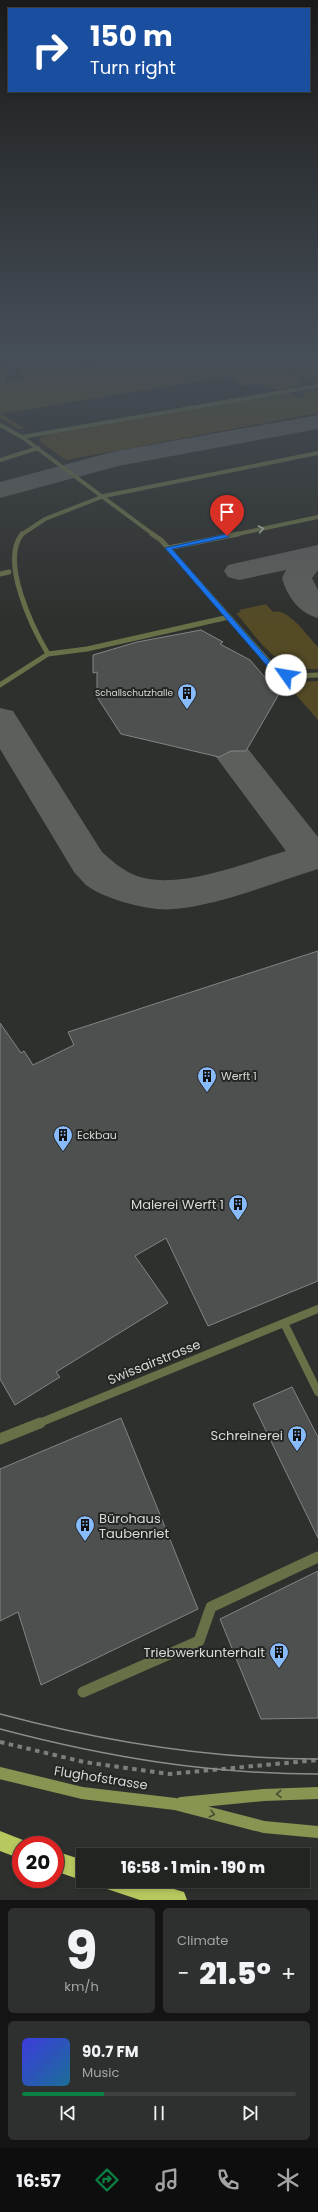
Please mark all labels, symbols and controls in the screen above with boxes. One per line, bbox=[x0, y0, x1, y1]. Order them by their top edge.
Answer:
text: 150 m bbox=[90, 17, 173, 56]
icon: right bbox=[24, 24, 76, 76]
text: Turn right bbox=[90, 55, 176, 80]
pin bbox=[210, 495, 244, 536]
icon: arrive bbox=[216, 501, 238, 523]
one-way arrow bbox=[258, 525, 264, 533]
position arrow bbox=[265, 654, 307, 696]
building icon: Schallschutzhalle bbox=[176, 682, 198, 710]
place label: Schallschutzhalle bbox=[95, 687, 173, 699]
building icon: Werft 1 bbox=[196, 1065, 218, 1093]
place label: Werft 1 bbox=[221, 1068, 257, 1084]
building icon: Eckbau bbox=[52, 1124, 74, 1152]
place label: Eckbau bbox=[77, 1127, 117, 1143]
building icon: Malerei Werft 1 bbox=[227, 1193, 249, 1221]
place label: Malerei Werft 1 bbox=[131, 1195, 224, 1214]
street label: Swissairstrasse bbox=[105, 1335, 203, 1389]
building icon: Schreinerei bbox=[286, 1424, 308, 1452]
place label: Schreinerei bbox=[211, 1426, 283, 1445]
place label: Bürohaus Taubenriet bbox=[99, 1509, 169, 1543]
building icon: Bürohaus Taubenriet bbox=[74, 1514, 96, 1542]
building icon: Triebwerkunterhalt bbox=[268, 1641, 290, 1669]
place label: Triebwerkunterhalt bbox=[143, 1643, 265, 1662]
street label: Flughofstrasse bbox=[53, 1761, 149, 1795]
one-way arrow bbox=[276, 1790, 282, 1798]
one-way arrow bbox=[209, 1809, 216, 1817]
speed limit sign: 20 bbox=[12, 1836, 64, 1888]
text: 16:58 · 1 min · 190 m bbox=[121, 1857, 265, 1878]
text: 9 bbox=[66, 1914, 97, 1987]
text: Climate bbox=[177, 1931, 228, 1950]
text: 21.5° bbox=[199, 1952, 271, 1995]
text: − bbox=[177, 1958, 189, 1989]
text: + bbox=[281, 1958, 296, 1989]
text: km/h bbox=[64, 1977, 99, 1996]
text: 90.7 FM bbox=[82, 2041, 138, 2062]
text: Music bbox=[82, 2063, 119, 2082]
icon: previous bbox=[57, 2102, 79, 2124]
icon: pause bbox=[148, 2102, 170, 2124]
icon: next bbox=[239, 2102, 261, 2124]
icon: directions bbox=[93, 2166, 121, 2194]
icon: music bbox=[153, 2166, 181, 2194]
icon: phone bbox=[214, 2166, 242, 2194]
icon: climate bbox=[274, 2166, 302, 2194]
text: 16:57 bbox=[16, 2168, 61, 2193]

